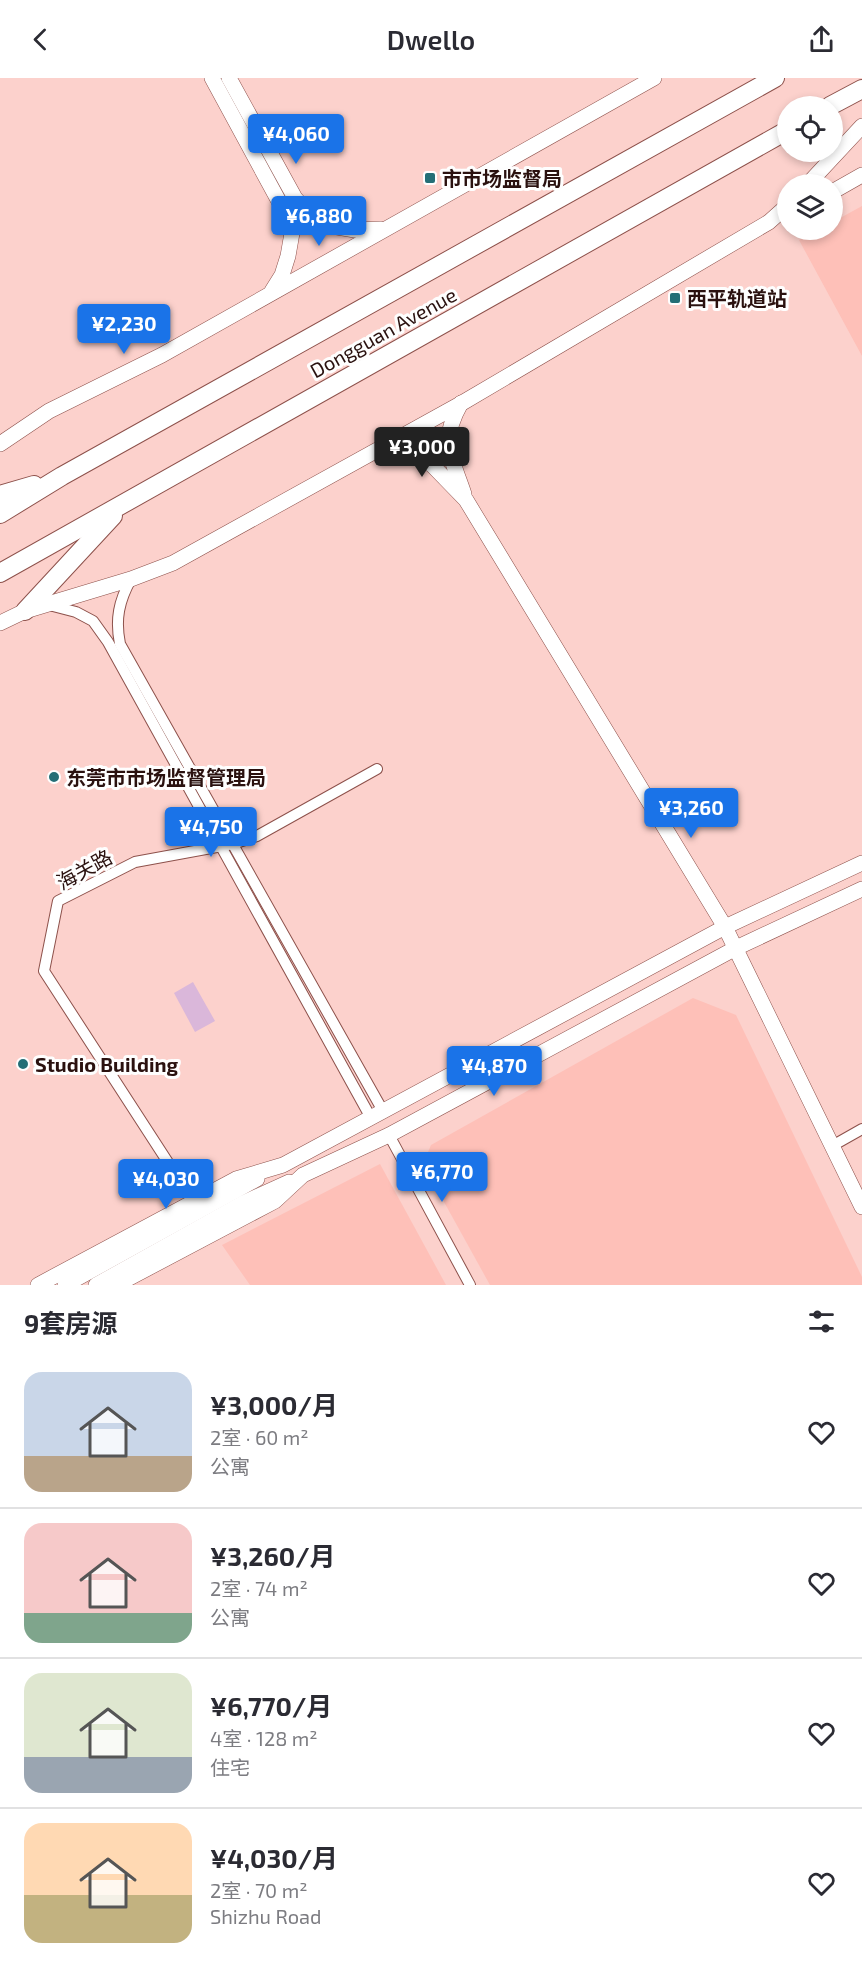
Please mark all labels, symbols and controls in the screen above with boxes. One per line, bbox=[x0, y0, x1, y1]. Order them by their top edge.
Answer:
icon: back bbox=[24, 23, 57, 56]
text: Dwello bbox=[387, 23, 475, 55]
icon: share bbox=[805, 23, 838, 56]
map controls bbox=[777, 96, 843, 240]
button: locate bbox=[777, 96, 843, 162]
pin: ¥4,060 bbox=[247, 114, 345, 165]
text: ¥4,060 bbox=[262, 121, 330, 145]
place label: 市市场监督局 bbox=[442, 166, 562, 190]
marker: 市市场监督局 bbox=[423, 171, 437, 185]
button: layers bbox=[777, 174, 843, 240]
pin: ¥6,880 bbox=[270, 196, 368, 247]
text: ¥6,880 bbox=[285, 203, 353, 227]
street label: Dongguan Avenue bbox=[306, 282, 460, 382]
place label: 西平轨道站 bbox=[687, 286, 787, 310]
marker: 西平轨道站 bbox=[668, 291, 682, 305]
pin: ¥2,230 bbox=[75, 304, 173, 355]
text: ¥2,230 bbox=[91, 311, 157, 335]
pin: ¥3,000 bbox=[373, 427, 471, 478]
text: ¥3,000 bbox=[388, 434, 456, 458]
place label: 东莞市市场监督管理局 bbox=[66, 765, 266, 789]
marker: 东莞市市场监督管理局 bbox=[47, 770, 61, 784]
pin: ¥3,260 bbox=[642, 788, 740, 839]
text: ¥3,260 bbox=[658, 795, 724, 819]
pin: ¥4,750 bbox=[162, 807, 260, 858]
text: ¥4,750 bbox=[179, 814, 243, 838]
street label: 海关路 bbox=[52, 844, 116, 894]
pin: ¥4,870 bbox=[445, 1046, 543, 1097]
place label: Studio Building bbox=[35, 1052, 179, 1076]
text: ¥4,870 bbox=[461, 1053, 527, 1077]
marker: Studio Building bbox=[16, 1057, 30, 1071]
pin: ¥6,770 bbox=[393, 1152, 491, 1203]
pin: ¥4,030 bbox=[117, 1159, 215, 1210]
text: ¥6,770 bbox=[410, 1159, 474, 1183]
text: ¥4,030 bbox=[132, 1166, 200, 1190]
icon: filters bbox=[805, 1305, 838, 1338]
text: 9套房源 bbox=[24, 1307, 117, 1338]
text: ¥3,000/月 bbox=[210, 1389, 338, 1420]
icon: home bbox=[72, 1396, 144, 1468]
icon: heart bbox=[805, 1416, 838, 1449]
text: 2室 · 60 m² bbox=[210, 1425, 309, 1449]
text: 公寓 bbox=[210, 1454, 250, 1478]
text: ¥3,260/月 bbox=[210, 1540, 336, 1571]
icon: home bbox=[72, 1547, 144, 1619]
icon: heart bbox=[805, 1567, 838, 1600]
text: 2室 · 74 m² bbox=[210, 1576, 308, 1600]
text: 公寓 bbox=[210, 1605, 250, 1629]
text: ¥6,770/月 bbox=[210, 1690, 332, 1721]
icon: home bbox=[72, 1697, 144, 1769]
icon: heart bbox=[805, 1717, 838, 1750]
text: 4室 · 128 m² bbox=[210, 1726, 318, 1750]
text: 住宅 bbox=[210, 1755, 250, 1779]
text: ¥4,030/月 bbox=[210, 1842, 338, 1873]
icon: home bbox=[72, 1847, 144, 1919]
icon: heart bbox=[805, 1867, 838, 1900]
text: 2室 · 70 m² bbox=[210, 1878, 307, 1902]
text: Shizhu Road bbox=[210, 1904, 322, 1928]

